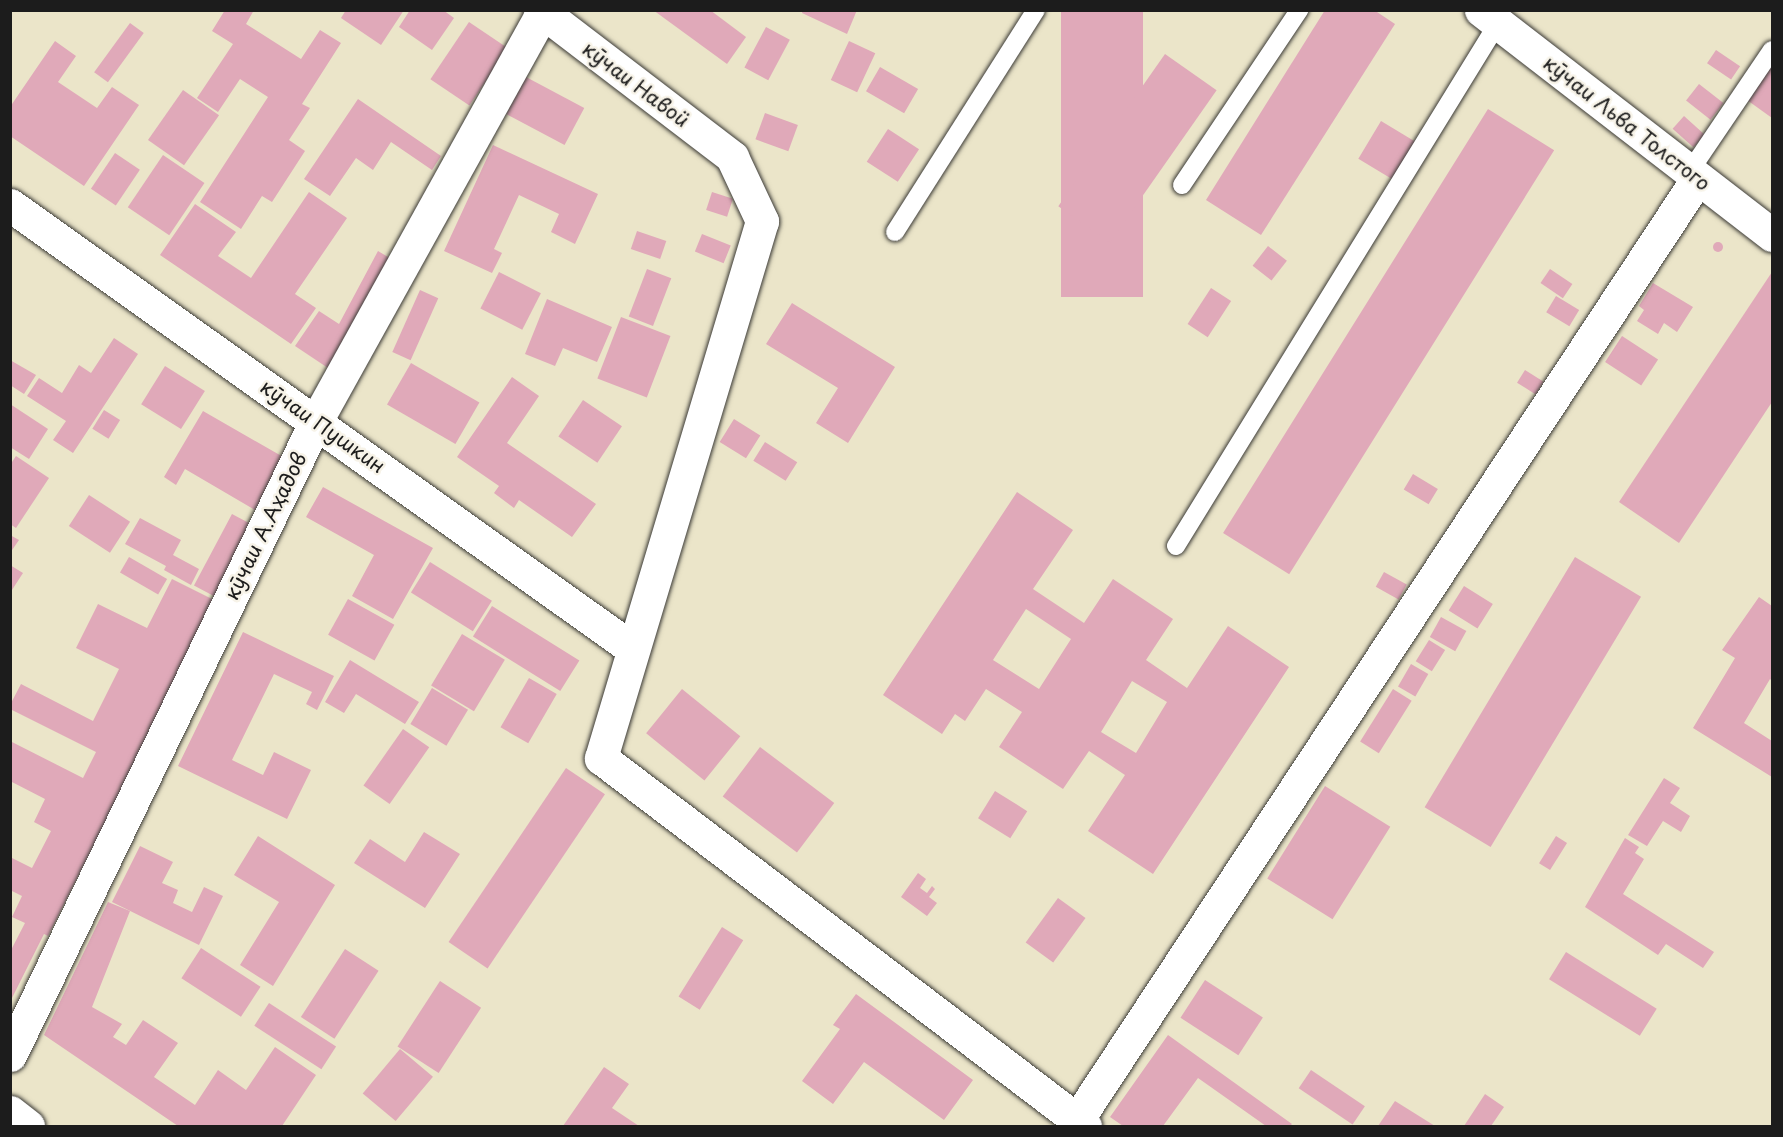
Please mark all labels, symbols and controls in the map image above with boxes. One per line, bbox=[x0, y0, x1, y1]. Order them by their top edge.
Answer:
street label: кӯчаи Навоӣ bbox=[578, 36, 694, 132]
street label: кӯчаи Льва Толстого bbox=[1539, 51, 1715, 195]
street label: кӯчаи Пушкин bbox=[256, 374, 390, 478]
street label: кӯчаи А.Аҳадов bbox=[219, 449, 311, 603]

